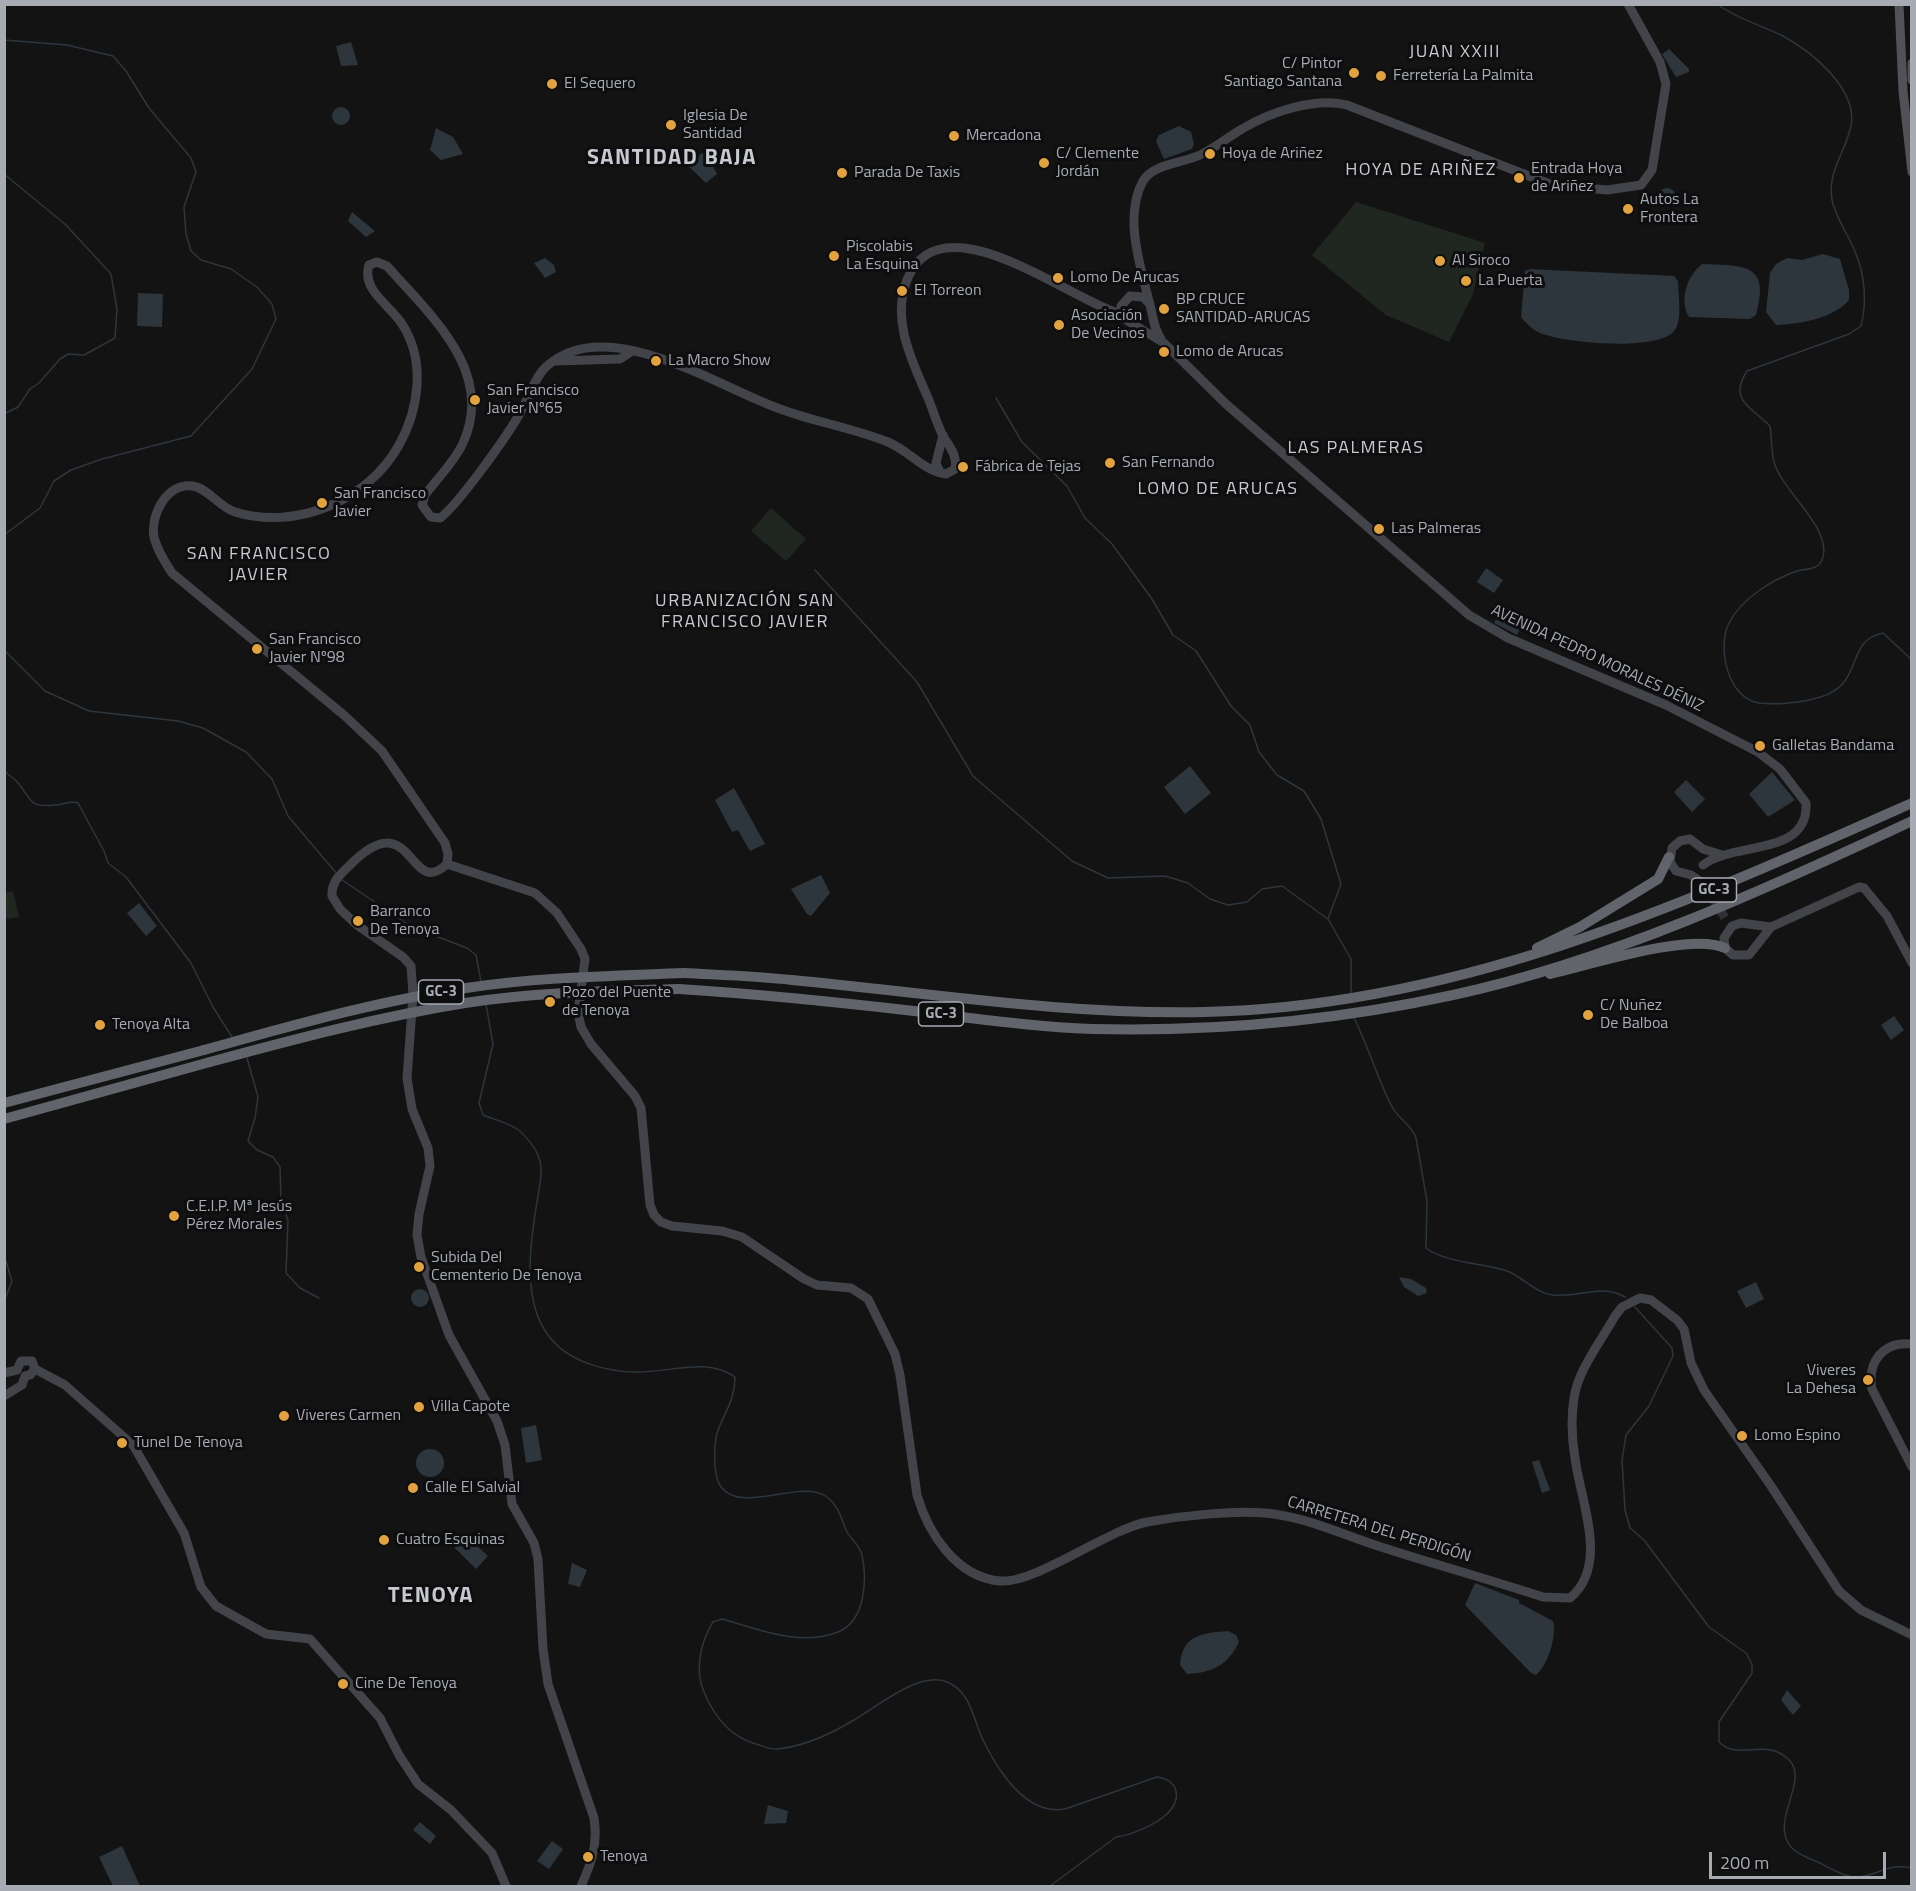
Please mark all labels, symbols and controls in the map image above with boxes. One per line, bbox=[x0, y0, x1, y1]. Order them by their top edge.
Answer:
district label: JUAN XXIII bbox=[1409, 42, 1501, 64]
place label: C/ Pintor Santiago Santana bbox=[1224, 54, 1342, 92]
marker: C/ Pintor Santiago Santana bbox=[1347, 66, 1361, 80]
place label: Ferretería La Palmita bbox=[1393, 66, 1533, 86]
marker: Ferretería La Palmita bbox=[1374, 69, 1388, 83]
place label: El Sequero bbox=[564, 74, 636, 94]
marker: El Sequero bbox=[545, 77, 559, 91]
place label: Iglesia De Santidad bbox=[683, 106, 748, 144]
marker: Iglesia De Santidad bbox=[664, 118, 678, 132]
place label: Mercadona bbox=[966, 126, 1041, 146]
marker: Mercadona bbox=[947, 129, 961, 143]
place label: C/ Clemente Jordán bbox=[1056, 144, 1139, 182]
place label: Hoya de Ariñez bbox=[1222, 144, 1323, 164]
district label: SANTIDAD BAJA bbox=[587, 146, 757, 172]
marker: Hoya de Ariñez bbox=[1203, 147, 1217, 161]
marker: C/ Clemente Jordán bbox=[1037, 156, 1051, 170]
place label: Entrada Hoya de Ariñez bbox=[1531, 159, 1622, 197]
district label: HOYA DE ARIÑEZ bbox=[1345, 160, 1497, 182]
place label: Parada De Taxis bbox=[854, 163, 960, 183]
marker: Parada De Taxis bbox=[835, 166, 849, 180]
marker: Entrada Hoya de Ariñez bbox=[1512, 171, 1526, 185]
place label: Autos La Frontera bbox=[1640, 190, 1699, 228]
marker: Autos La Frontera bbox=[1621, 202, 1635, 216]
place label: Piscolabis La Esquina bbox=[846, 237, 919, 275]
marker: Piscolabis La Esquina bbox=[827, 249, 841, 263]
place label: Al Siroco bbox=[1452, 251, 1510, 271]
marker: Al Siroco bbox=[1433, 254, 1447, 268]
place label: Lomo De Arucas bbox=[1070, 268, 1179, 288]
marker: Lomo De Arucas bbox=[1051, 271, 1065, 285]
place label: La Puerta bbox=[1478, 271, 1542, 291]
marker: La Puerta bbox=[1459, 274, 1473, 288]
place label: El Torreon bbox=[914, 281, 982, 301]
marker: El Torreon bbox=[895, 284, 909, 298]
place label: BP CRUCE SANTIDAD-ARUCAS bbox=[1176, 290, 1311, 328]
marker: BP CRUCE SANTIDAD-ARUCAS bbox=[1157, 302, 1171, 316]
place label: Asociación De Vecinos bbox=[1071, 306, 1145, 344]
marker: Asociación De Vecinos bbox=[1052, 318, 1066, 332]
place label: Lomo de Arucas bbox=[1176, 342, 1283, 362]
marker: Lomo de Arucas bbox=[1157, 345, 1171, 359]
place label: La Macro Show bbox=[668, 351, 771, 371]
marker: La Macro Show bbox=[649, 354, 663, 368]
place label: San Francisco Javier Nº65 bbox=[487, 381, 579, 419]
marker: San Francisco Javier Nº65 bbox=[468, 393, 482, 407]
district label: LAS PALMERAS bbox=[1288, 438, 1424, 460]
place label: San Fernando bbox=[1122, 453, 1215, 473]
marker: San Fernando bbox=[1103, 456, 1117, 470]
place label: Fábrica de Tejas bbox=[975, 457, 1081, 477]
marker: Fábrica de Tejas bbox=[956, 460, 970, 474]
district label: LOMO DE ARUCAS bbox=[1137, 479, 1299, 501]
place label: San Francisco Javier bbox=[334, 484, 426, 522]
marker: San Francisco Javier bbox=[315, 496, 329, 510]
place label: Las Palmeras bbox=[1391, 519, 1481, 539]
marker: Las Palmeras bbox=[1372, 522, 1386, 536]
district label: SAN FRANCISCO JAVIER bbox=[187, 544, 331, 586]
district label: URBANIZACIÓN SAN FRANCISCO JAVIER bbox=[655, 591, 835, 634]
street label: AVENIDA PEDRO MORALES DÉNIZ bbox=[1488, 601, 1706, 717]
place label: San Francisco Javier Nº98 bbox=[269, 630, 361, 668]
marker: San Francisco Javier Nº98 bbox=[250, 642, 264, 656]
place label: Galletas Bandama bbox=[1772, 736, 1894, 756]
marker: Galletas Bandama bbox=[1753, 739, 1767, 753]
road number: GC-3 bbox=[1692, 878, 1736, 902]
place label: Barranco De Tenoya bbox=[370, 902, 439, 940]
marker: Barranco De Tenoya bbox=[351, 914, 365, 928]
road number: GC-3 bbox=[418, 980, 464, 1004]
place label: Pozo del Puente de Tenoya bbox=[562, 983, 671, 1021]
marker: Pozo del Puente de Tenoya bbox=[543, 995, 557, 1009]
place label: C/ Nuñez De Balboa bbox=[1600, 996, 1668, 1034]
road number: GC-3 bbox=[918, 1002, 964, 1026]
marker: C/ Nuñez De Balboa bbox=[1581, 1008, 1595, 1022]
place label: Tenoya Alta bbox=[112, 1015, 190, 1035]
marker: Tenoya Alta bbox=[93, 1018, 107, 1032]
place label: C.E.I.P. Mª Jesús Pérez Morales bbox=[186, 1197, 292, 1235]
marker: C.E.I.P. Mª Jesús Pérez Morales bbox=[167, 1209, 181, 1223]
place label: Subida Del Cementerio De Tenoya bbox=[431, 1248, 582, 1286]
marker: Subida Del Cementerio De Tenoya bbox=[412, 1260, 426, 1274]
place label: Viveres La Dehesa bbox=[1786, 1361, 1856, 1399]
marker: Viveres La Dehesa bbox=[1861, 1373, 1875, 1387]
place label: Villa Capote bbox=[431, 1397, 510, 1417]
marker: Villa Capote bbox=[412, 1400, 426, 1414]
place label: Viveres Carmen bbox=[296, 1406, 401, 1426]
marker: Viveres Carmen bbox=[277, 1409, 291, 1423]
place label: Lomo Espino bbox=[1754, 1426, 1841, 1446]
marker: Lomo Espino bbox=[1735, 1429, 1749, 1443]
place label: Tunel De Tenoya bbox=[134, 1433, 243, 1453]
marker: Tunel De Tenoya bbox=[115, 1436, 129, 1450]
place label: Calle El Salvial bbox=[425, 1478, 520, 1498]
marker: Calle El Salvial bbox=[406, 1481, 420, 1495]
street label: CARRETERA DEL PERDIGÓN bbox=[1285, 1493, 1473, 1567]
place label: Cuatro Esquinas bbox=[396, 1530, 505, 1550]
marker: Cuatro Esquinas bbox=[377, 1533, 391, 1547]
district label: TENOYA bbox=[388, 1584, 474, 1610]
place label: Cine De Tenoya bbox=[355, 1674, 457, 1694]
marker: Cine De Tenoya bbox=[336, 1677, 350, 1691]
scale bar bbox=[1712, 1840, 1889, 1878]
place label: Tenoya bbox=[600, 1847, 648, 1867]
text: 200 m bbox=[1720, 1849, 1769, 1876]
marker: Tenoya bbox=[581, 1850, 595, 1864]

